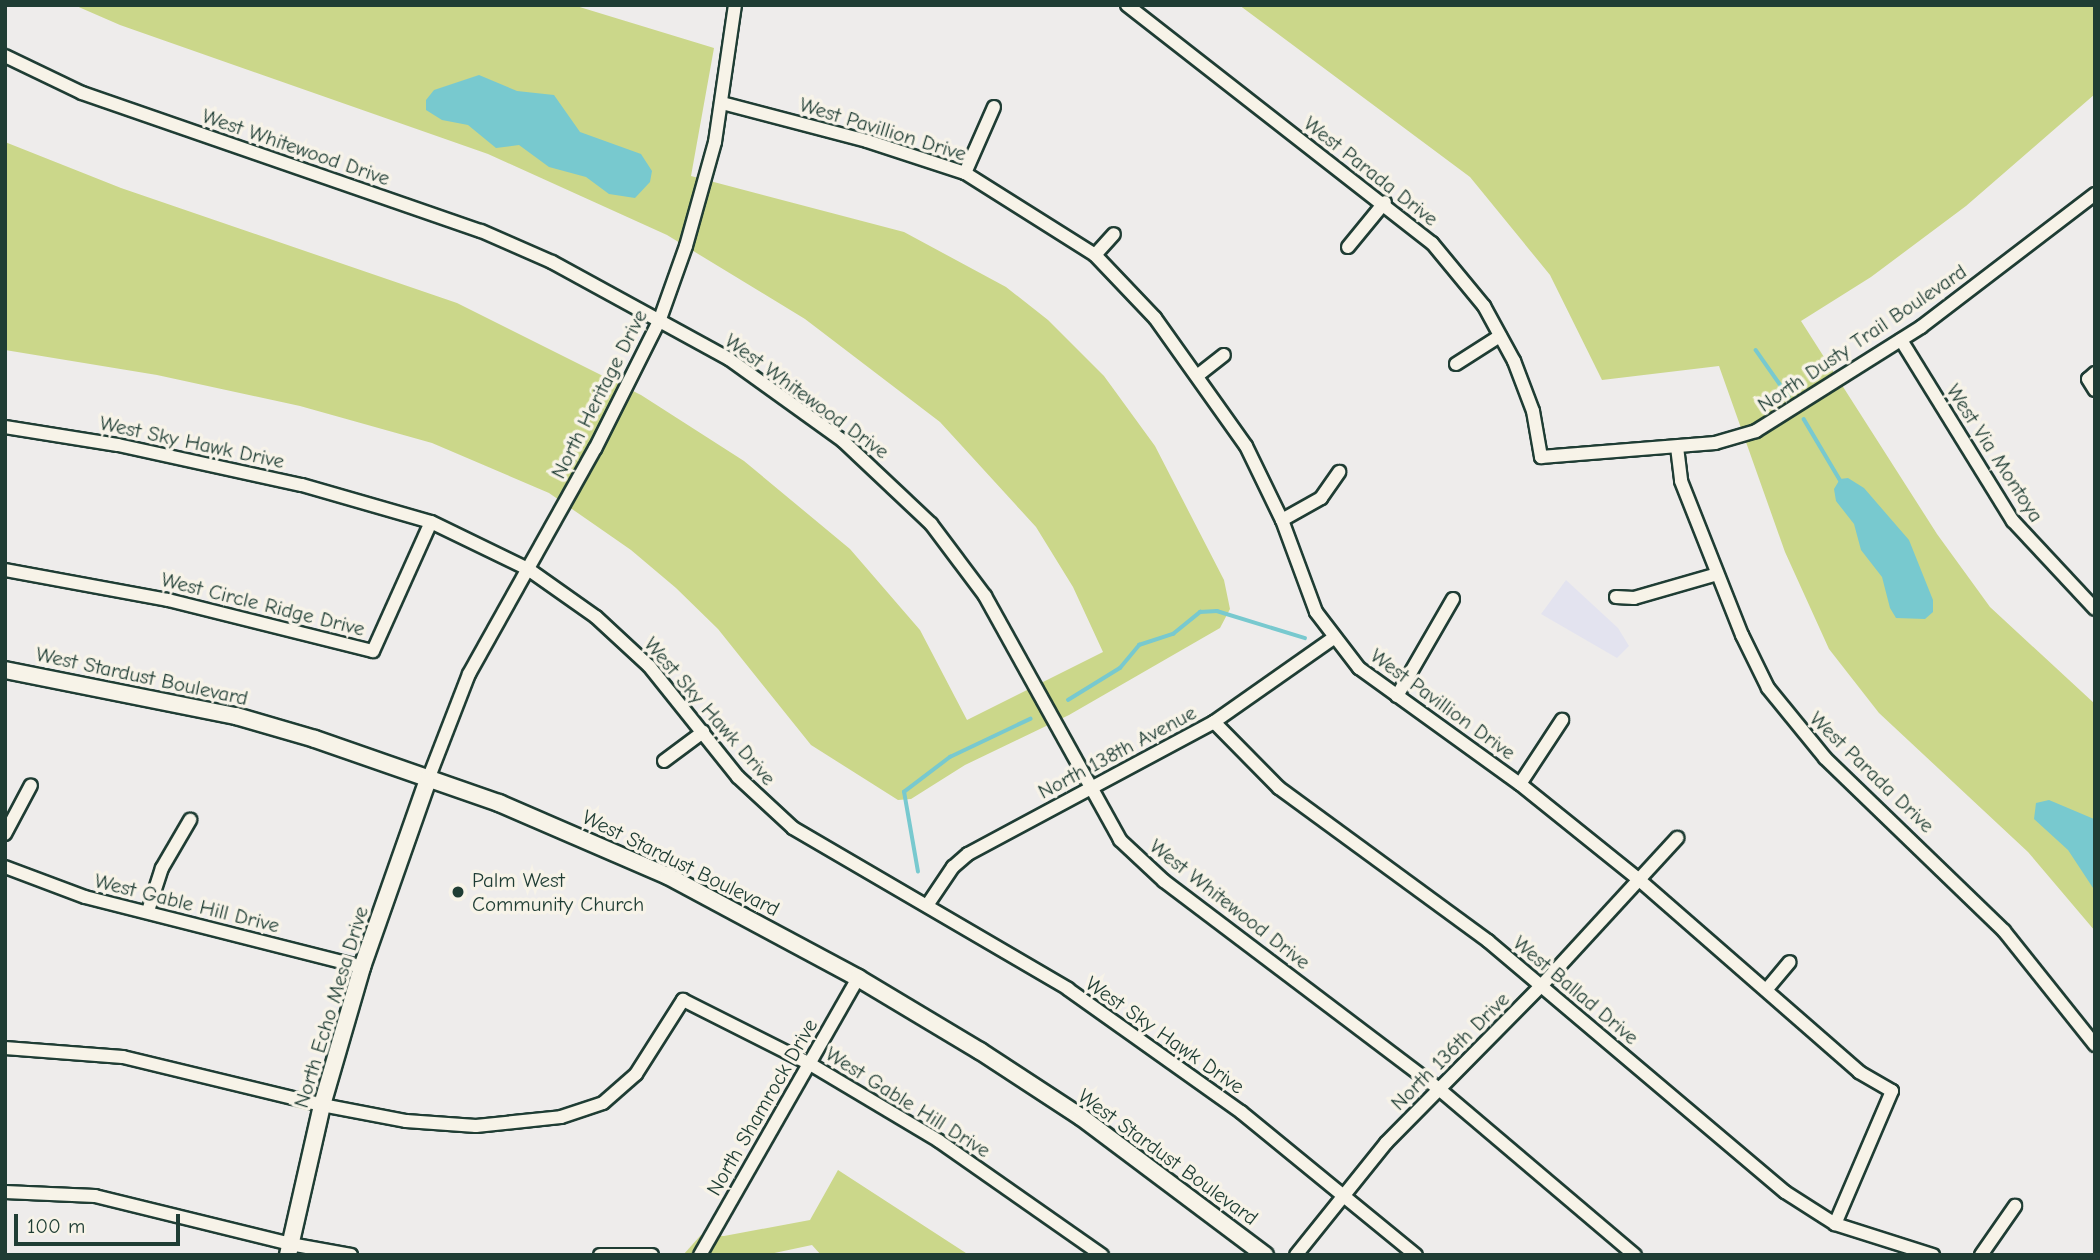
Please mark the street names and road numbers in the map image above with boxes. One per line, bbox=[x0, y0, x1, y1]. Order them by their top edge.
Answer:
street label: West Pavillion Drive bbox=[796, 92, 970, 166]
street label: West Whitewood Drive bbox=[199, 103, 393, 191]
street label: West Parada Drive bbox=[1299, 111, 1443, 231]
street label: North Dusty Trail Boulevard bbox=[1753, 259, 1971, 417]
street label: North Heritage Drive bbox=[545, 305, 653, 483]
street label: West Whitewood Drive bbox=[720, 328, 894, 464]
street label: West Via Montoya bbox=[1941, 379, 2049, 527]
street label: West Sky Hawk Drive bbox=[97, 410, 287, 474]
street label: West Circle Ridge Drive bbox=[159, 566, 367, 642]
street label: West Sky Hawk Drive bbox=[639, 632, 781, 790]
street label: West Stardust Boulevard bbox=[34, 641, 250, 711]
street label: West Pavillion Drive bbox=[1366, 643, 1520, 765]
street label: North 138th Avenue bbox=[1034, 700, 1200, 804]
street label: West Parada Drive bbox=[1804, 706, 1940, 838]
street label: West Stardust Boulevard bbox=[578, 804, 784, 922]
street label: West Whitewood Drive bbox=[1145, 833, 1315, 975]
street label: West Gable Hill Drive bbox=[92, 868, 282, 938]
street label: North Echo Mesa Drive bbox=[288, 903, 374, 1111]
street label: West Ballad Drive bbox=[1508, 930, 1644, 1050]
street label: West Sky Hawk Drive bbox=[1081, 971, 1249, 1099]
street label: North 136th Drive bbox=[1385, 986, 1515, 1116]
street label: North Shamrock Drive bbox=[701, 1014, 823, 1200]
street label: West Gable Hill Drive bbox=[821, 1041, 995, 1163]
street label: West Stardust Boulevard bbox=[1073, 1083, 1263, 1231]

